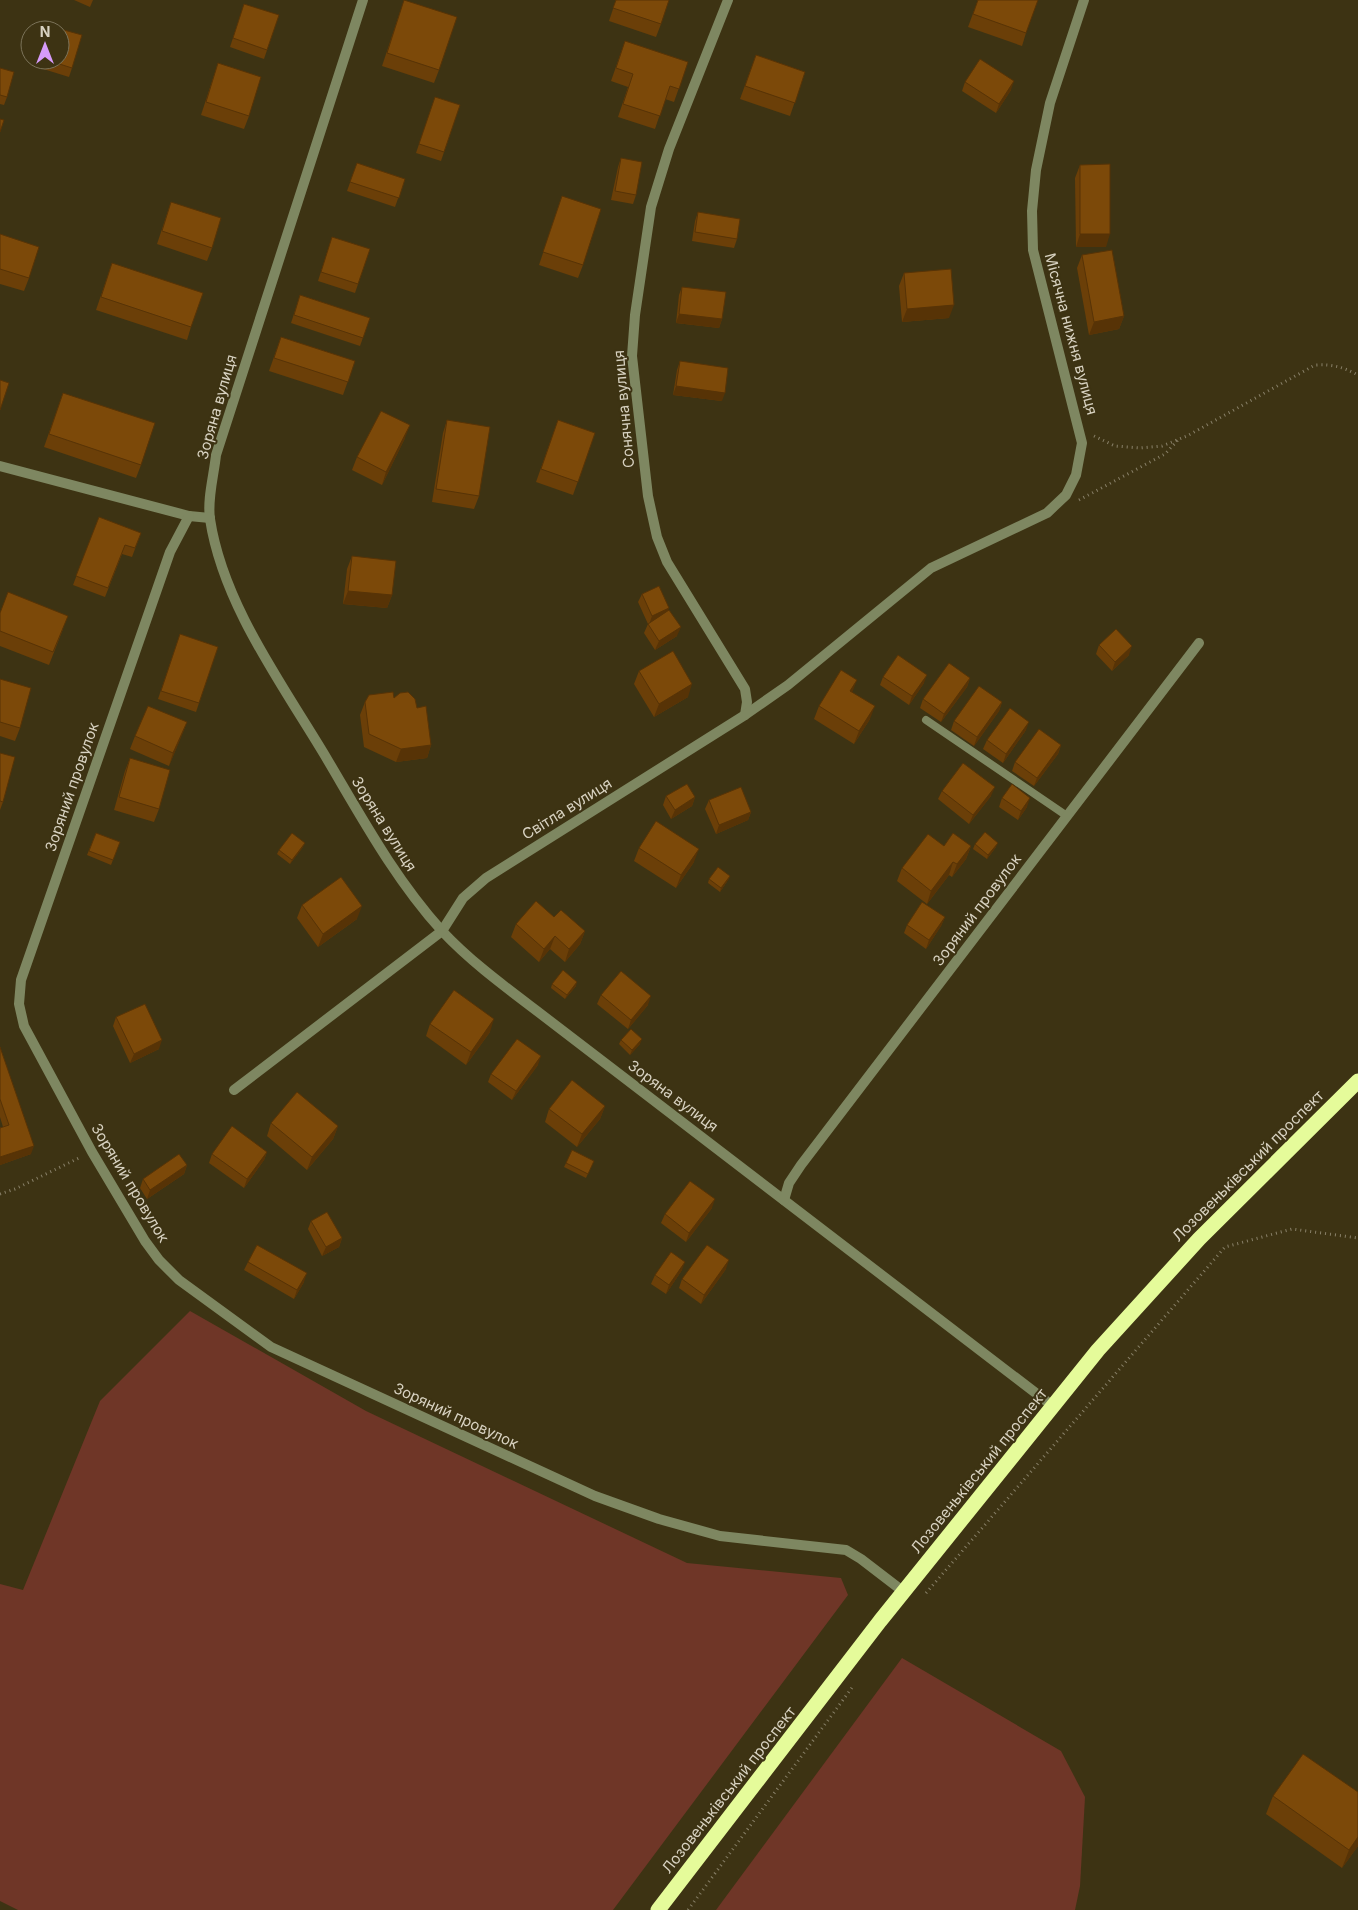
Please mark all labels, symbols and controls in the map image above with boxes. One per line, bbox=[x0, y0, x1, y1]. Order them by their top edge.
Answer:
north arrow bbox=[20, 20, 70, 70]
text: N bbox=[40, 23, 50, 40]
street label: Місячна нижня вулиця bbox=[1041, 251, 1102, 417]
street label: Сонячна вулиця bbox=[609, 349, 638, 469]
street label: Зоряна вулиця bbox=[192, 352, 241, 462]
street label: Зоряний провулок bbox=[40, 720, 103, 854]
street label: Зоряна вулиця bbox=[348, 773, 421, 875]
street label: Світла вулиця bbox=[518, 773, 615, 844]
street label: Зоряний провулок bbox=[928, 850, 1025, 970]
street label: Зоряна вулиця bbox=[624, 1055, 722, 1136]
street label: Лозовеньківський проспект bbox=[1168, 1086, 1327, 1245]
street label: Зоряний провулок bbox=[87, 1120, 173, 1246]
street label: Зоряний провулок bbox=[391, 1378, 522, 1453]
street label: Лозовеньківський проспект bbox=[906, 1384, 1051, 1557]
street label: Лозовеньківський проспект bbox=[658, 1702, 800, 1877]

